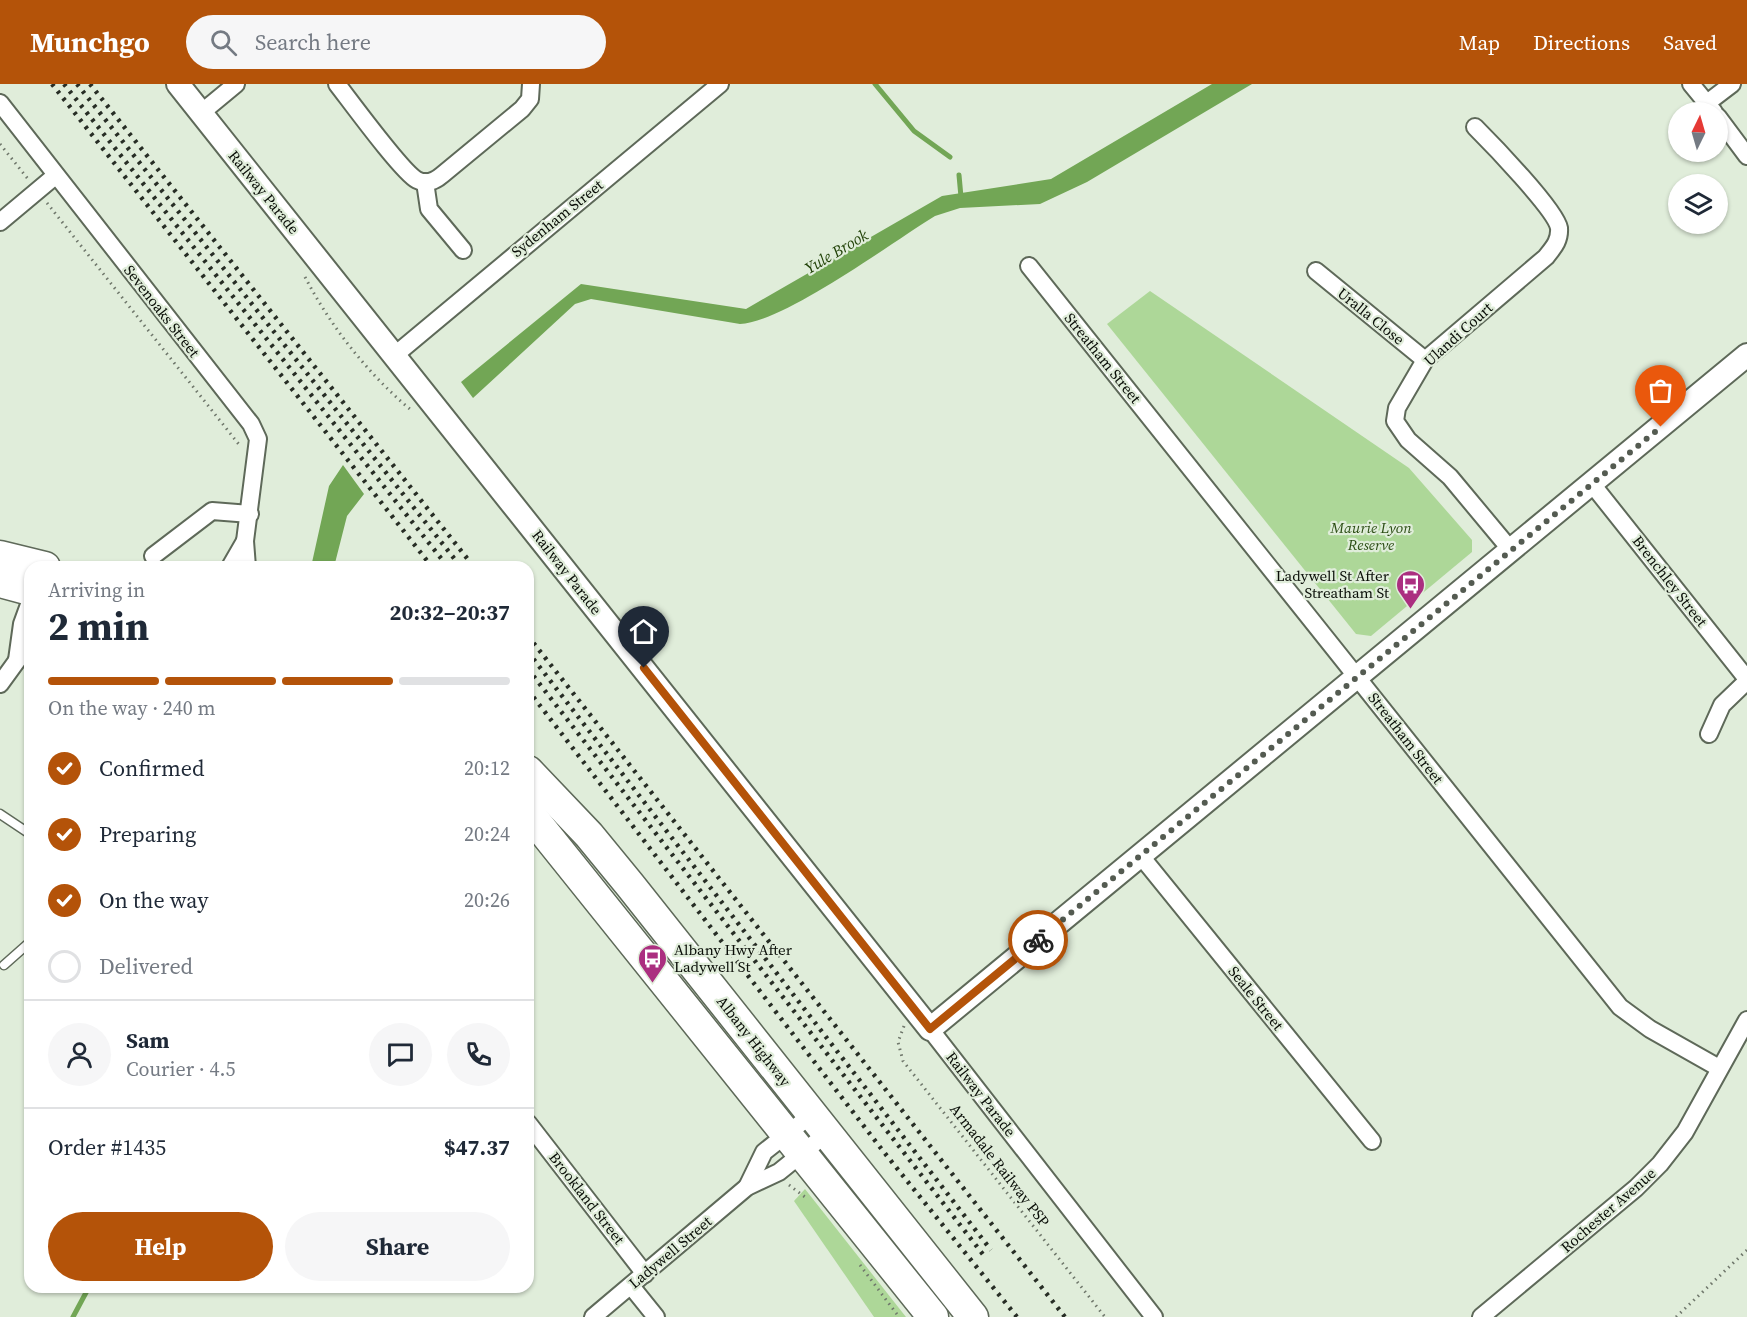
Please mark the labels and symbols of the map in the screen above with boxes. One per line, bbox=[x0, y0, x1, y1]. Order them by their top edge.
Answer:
north arrow bbox=[1668, 102, 1728, 162]
street label: Railway Parade bbox=[224, 146, 305, 239]
street label: Sydenham Street bbox=[507, 174, 607, 262]
water label: Yule Brook bbox=[800, 223, 872, 278]
street label: Sevenoaks Street bbox=[119, 260, 205, 362]
street label: Uralla Close bbox=[1333, 282, 1409, 350]
street label: Ulandi Court bbox=[1419, 297, 1497, 371]
street label: Streatham Street bbox=[1060, 308, 1146, 408]
pin bbox=[1635, 365, 1686, 427]
park label: Maurie Lyon Reserve bbox=[1329, 517, 1412, 555]
street label: Railway Parade bbox=[527, 525, 607, 619]
street label: Brenchley Street bbox=[1628, 531, 1712, 631]
place label: Ladywell St After Streatham St bbox=[1276, 565, 1390, 603]
bus stop icon: Ladywell St After Streatham St bbox=[1394, 568, 1426, 610]
pin bbox=[618, 606, 669, 668]
street label: Streatham Street bbox=[1364, 688, 1449, 788]
courier bbox=[1008, 910, 1068, 970]
place label: Albany Hwy After Ladywell St bbox=[674, 939, 793, 977]
bus stop icon: Albany Hwy After Ladywell St bbox=[637, 942, 669, 984]
street label: Seale Street bbox=[1224, 961, 1289, 1035]
street label: Albany Highway bbox=[712, 991, 796, 1091]
street label: Railway Parade bbox=[941, 1047, 1021, 1141]
street label: Armadale Railway PSP bbox=[945, 1099, 1055, 1231]
street label: Brookland Street bbox=[544, 1147, 630, 1249]
street label: Rochester Avenue bbox=[1556, 1163, 1660, 1257]
street label: Ladywell Street bbox=[624, 1211, 716, 1293]

